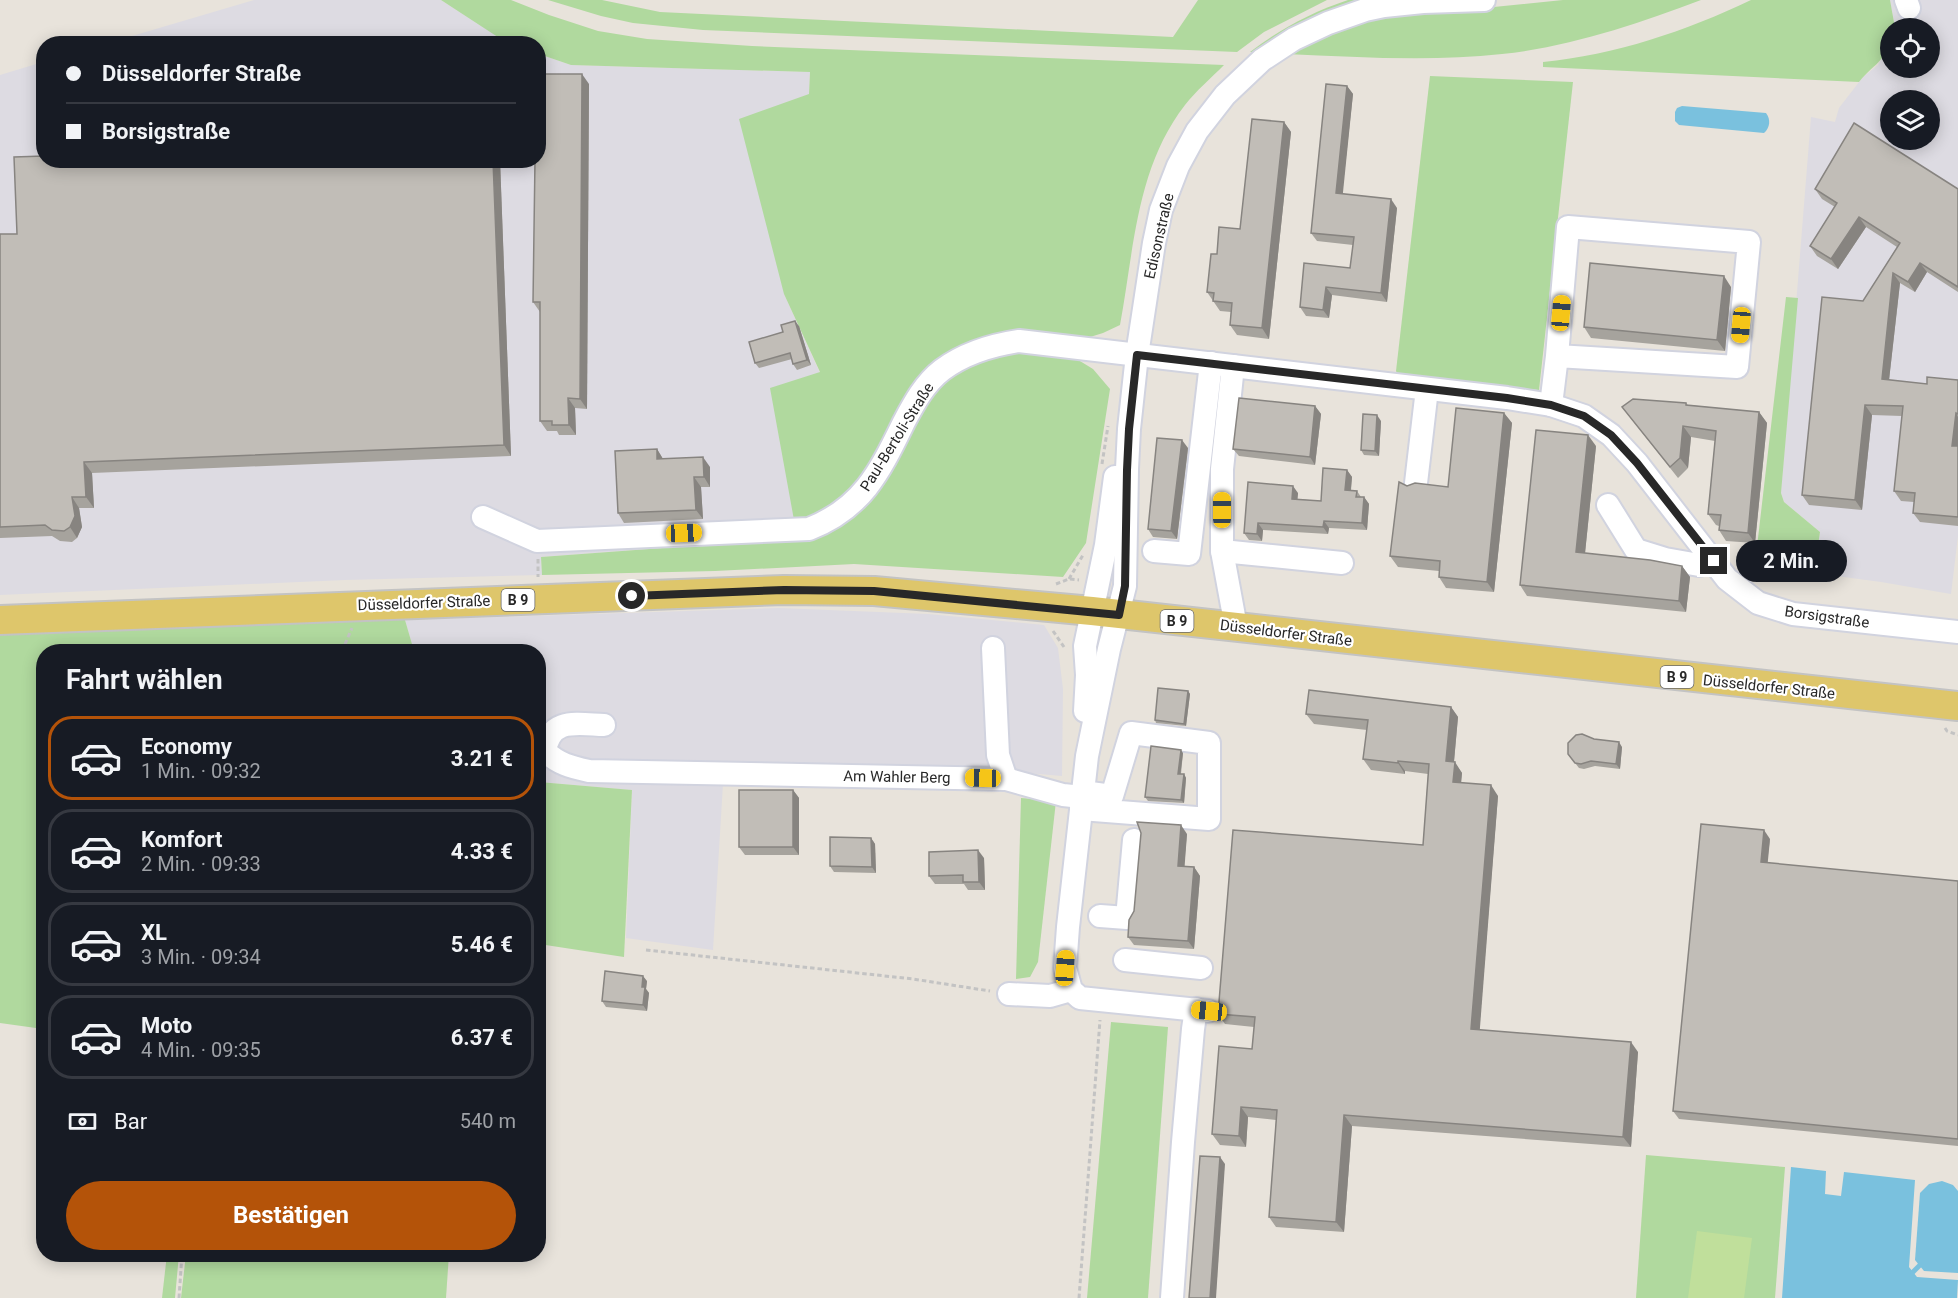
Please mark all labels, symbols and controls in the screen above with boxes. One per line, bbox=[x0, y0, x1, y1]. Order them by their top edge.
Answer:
map controls bbox=[1880, 18, 1940, 150]
button: locate bbox=[1880, 18, 1940, 78]
text: Düsseldorfer Straße bbox=[102, 61, 301, 86]
button: layers bbox=[1880, 90, 1940, 150]
text: Borsigstraße bbox=[102, 119, 230, 144]
street label: Edisonstraße bbox=[1140, 191, 1178, 281]
car bbox=[1550, 294, 1572, 332]
car bbox=[1730, 306, 1752, 344]
street label: Paul-Bertoli-Straße bbox=[856, 379, 938, 495]
car bbox=[1213, 492, 1231, 528]
car bbox=[666, 523, 702, 543]
callout: 2 Min. bbox=[1735, 540, 1846, 582]
route end bbox=[1700, 547, 1727, 574]
text: 2 Min. bbox=[1763, 549, 1820, 573]
route start bbox=[618, 582, 645, 609]
road number: B 9 bbox=[502, 589, 534, 611]
street label: Düsseldorfer Straße bbox=[357, 592, 491, 614]
street label: Borsigstraße bbox=[1784, 602, 1871, 632]
road number: B 9 bbox=[1160, 610, 1194, 632]
street label: Düsseldorfer Straße bbox=[1219, 616, 1353, 650]
text: Fahrt wählen bbox=[66, 664, 223, 696]
road number: B 9 bbox=[1660, 666, 1694, 688]
street label: Düsseldorfer Straße bbox=[1702, 671, 1836, 703]
icon: car bbox=[69, 731, 123, 785]
text: Economy bbox=[141, 734, 232, 759]
text: 3.21 € bbox=[451, 746, 513, 771]
text: 1 Min. · 09:32 bbox=[141, 759, 261, 783]
street label: Am Wahler Berg bbox=[843, 767, 951, 787]
car bbox=[965, 769, 1001, 787]
icon: car bbox=[69, 824, 123, 878]
text: Komfort bbox=[141, 827, 223, 852]
text: 4.33 € bbox=[451, 839, 513, 864]
text: 2 Min. · 09:33 bbox=[141, 852, 261, 876]
icon: car bbox=[69, 917, 123, 971]
text: XL bbox=[141, 920, 167, 945]
text: 5.46 € bbox=[451, 932, 513, 957]
text: 3 Min. · 09:34 bbox=[141, 945, 261, 969]
car bbox=[1055, 949, 1075, 987]
car bbox=[1190, 1000, 1228, 1022]
icon: car bbox=[69, 1010, 123, 1064]
text: Moto bbox=[141, 1013, 192, 1038]
text: 6.37 € bbox=[451, 1025, 513, 1050]
text: 4 Min. · 09:35 bbox=[141, 1038, 261, 1062]
icon: cash bbox=[66, 1105, 99, 1138]
text: Bar bbox=[114, 1109, 147, 1134]
text: 540 m bbox=[460, 1109, 516, 1133]
button: Bestätigen bbox=[66, 1181, 516, 1250]

